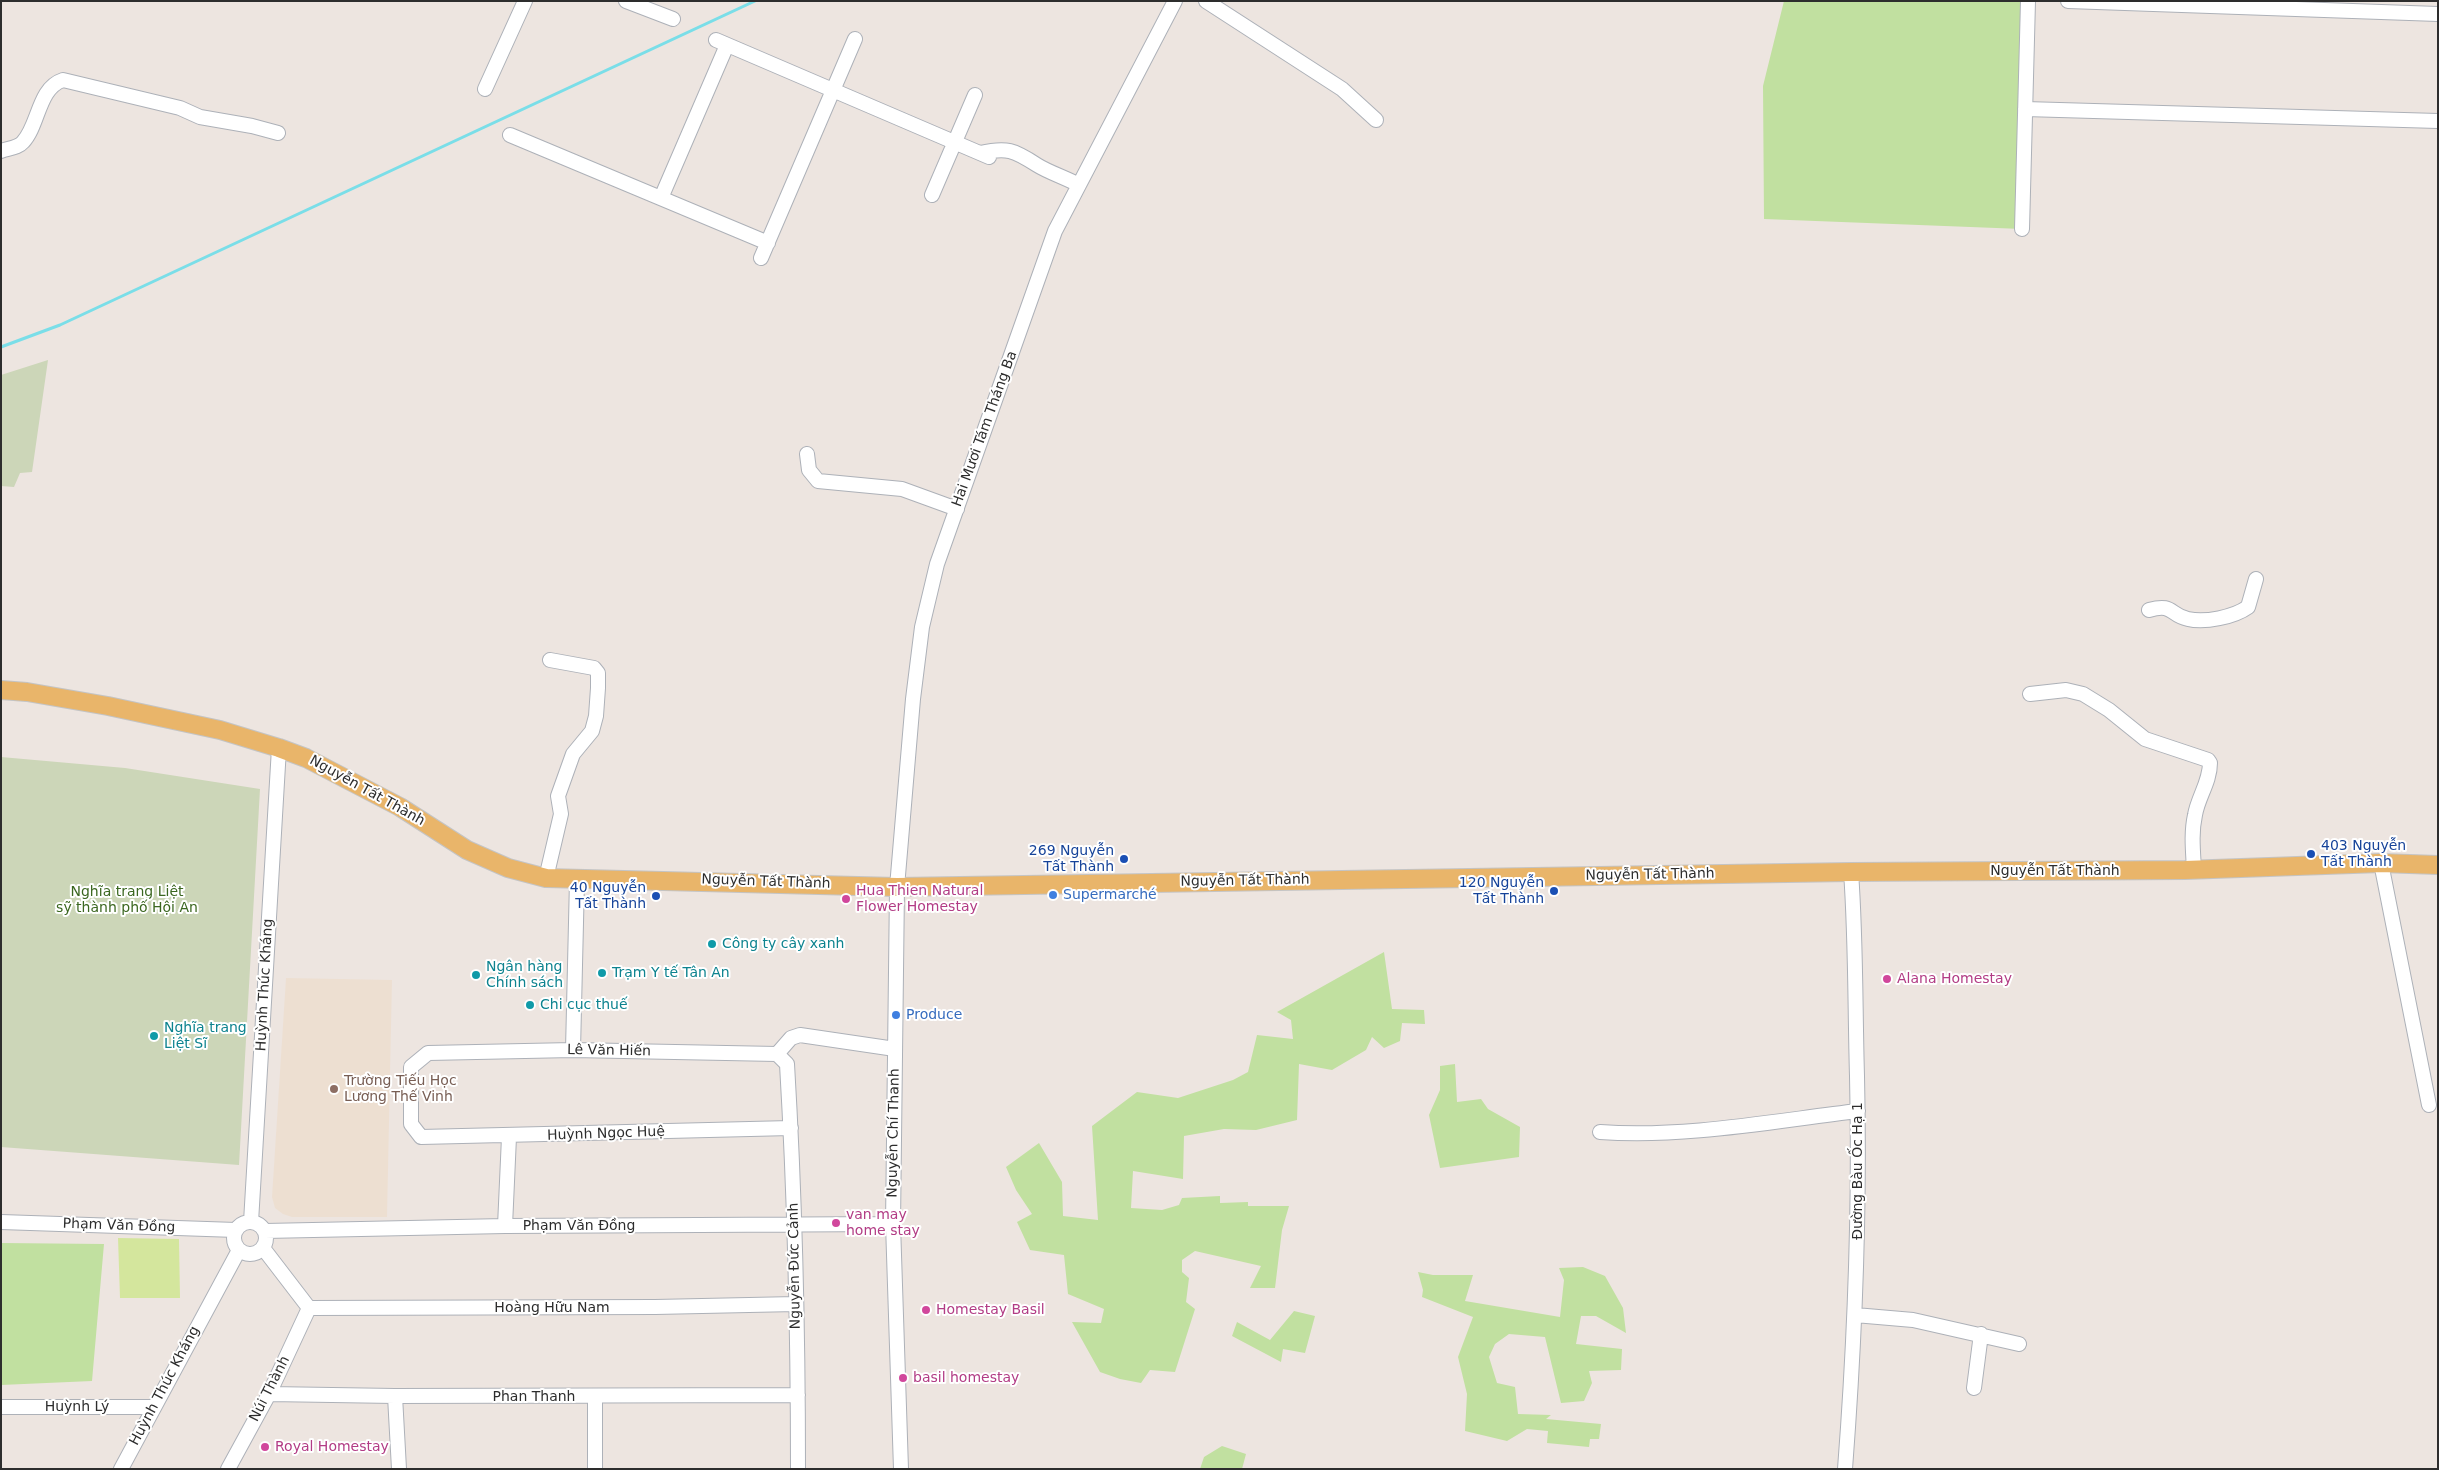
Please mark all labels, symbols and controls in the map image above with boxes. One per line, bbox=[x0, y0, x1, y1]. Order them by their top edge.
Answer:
street label: Hai Mươi Tám Tháng Ba bbox=[949, 349, 1021, 509]
street label: Nguyễn Tất Thành bbox=[306, 752, 428, 830]
place label: 403 Nguyễn Tất Thành bbox=[2321, 838, 2406, 870]
place label: 269 Nguyễn Tất Thành bbox=[1029, 843, 1114, 876]
marker: 403 Nguyễn Tất Thành bbox=[2305, 848, 2317, 860]
marker: 269 Nguyễn Tất Thành bbox=[1118, 853, 1130, 865]
street label: Nguyễn Tất Thành bbox=[1990, 863, 2120, 879]
street label: Nguyễn Tất Thành bbox=[1585, 865, 1715, 885]
street label: Nguyễn Tất Thành bbox=[701, 871, 831, 893]
street label: Nguyễn Tất Thành bbox=[1180, 871, 1310, 891]
place label: 120 Nguyễn Tất Thành bbox=[1459, 875, 1544, 908]
place label: 40 Nguyễn Tất Thành bbox=[570, 880, 646, 912]
place label: Hua Thien Natural Flower Homestay bbox=[856, 883, 983, 916]
park label: Nghĩa trang Liệt sỹ thành phố Hội An bbox=[56, 884, 198, 916]
marker: 120 Nguyễn Tất Thành bbox=[1548, 885, 1560, 897]
place label: Supermarché bbox=[1063, 887, 1157, 903]
marker: Supermarché bbox=[1047, 889, 1059, 901]
marker: 40 Nguyễn Tất Thành bbox=[650, 890, 662, 902]
marker: Hua Thien Natural Flower Homestay bbox=[840, 893, 852, 905]
street label: Huỳnh Thúc Kháng bbox=[253, 918, 277, 1052]
place label: Công ty cây xanh bbox=[722, 936, 844, 952]
marker: Công ty cây xanh bbox=[706, 938, 718, 950]
place label: Ngân hàng Chính sách bbox=[486, 959, 563, 992]
place label: Trạm Y tế Tân An bbox=[612, 965, 730, 981]
marker: Trạm Y tế Tân An bbox=[596, 967, 608, 979]
marker: Ngân hàng Chính sách bbox=[470, 969, 482, 981]
place label: Alana Homestay bbox=[1897, 971, 2012, 987]
marker: Alana Homestay bbox=[1881, 973, 1893, 985]
place label: Chi cục thuế bbox=[540, 997, 628, 1013]
marker: Chi cục thuế bbox=[524, 999, 536, 1011]
place label: Produce bbox=[906, 1007, 962, 1023]
marker: Produce bbox=[890, 1009, 902, 1021]
place label: Nghĩa trang Liệt Sĩ bbox=[164, 1020, 247, 1052]
marker: Nghĩa trang Liệt Sĩ bbox=[148, 1030, 160, 1042]
street label: Lê Văn Hiến bbox=[567, 1042, 651, 1060]
street label: Nguyễn Chí Thanh bbox=[884, 1068, 904, 1198]
place label: Trường Tiếu Học Lương Thế Vinh bbox=[344, 1073, 457, 1106]
marker: Trường Tiếu Học Lương Thế Vinh bbox=[328, 1083, 340, 1095]
street label: Đường Bàu Ốc Hạ 1 bbox=[1850, 1102, 1866, 1240]
street label: Huỳnh Ngọc Huệ bbox=[547, 1124, 665, 1144]
street label: Nguyễn Đức Cảnh bbox=[785, 1203, 805, 1329]
place label: van may home stay bbox=[846, 1207, 920, 1240]
street label: Phạm Văn Đồng bbox=[62, 1216, 176, 1236]
marker: van may home stay bbox=[830, 1217, 842, 1229]
street label: Phạm Văn Đồng bbox=[523, 1218, 635, 1234]
street label: Hoàng Hữu Nam bbox=[494, 1300, 610, 1316]
place label: Homestay Basil bbox=[936, 1302, 1045, 1318]
marker: Homestay Basil bbox=[920, 1304, 932, 1316]
street label: Huỳnh Thúc Kháng bbox=[126, 1323, 204, 1449]
street label: Núi Thành bbox=[246, 1353, 294, 1425]
place label: basil homestay bbox=[913, 1370, 1019, 1386]
marker: basil homestay bbox=[897, 1372, 909, 1384]
street label: Phan Thanh bbox=[493, 1389, 575, 1405]
street label: Huỳnh Lý bbox=[45, 1399, 109, 1415]
place label: Royal Homestay bbox=[275, 1439, 389, 1455]
marker: Royal Homestay bbox=[259, 1441, 271, 1453]

